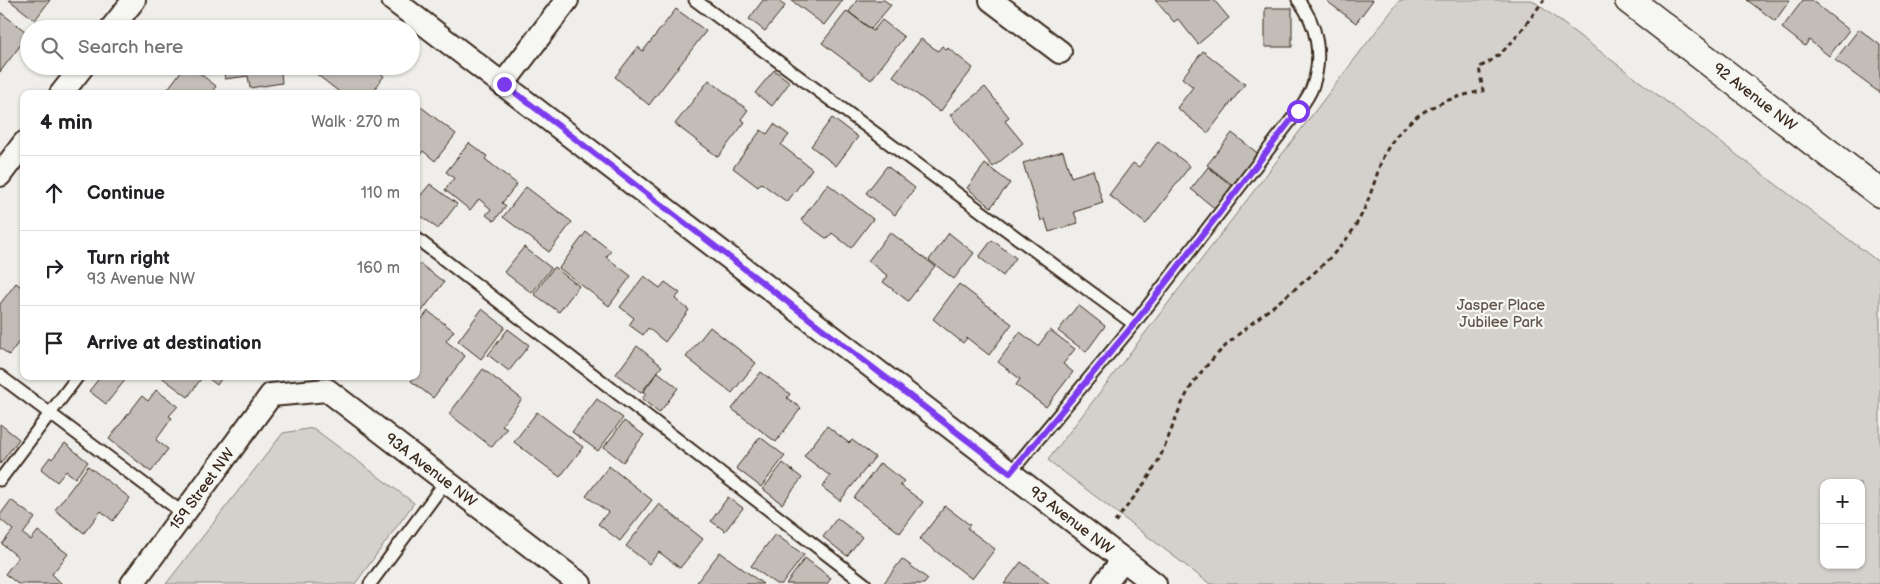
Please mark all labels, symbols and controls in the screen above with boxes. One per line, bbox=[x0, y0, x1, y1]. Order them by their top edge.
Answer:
search box bbox=[20, 20, 420, 75]
icon: search bbox=[38, 34, 66, 62]
text: Search here bbox=[78, 36, 183, 59]
street label: 92 Avenue NW bbox=[1709, 59, 1801, 136]
route end bbox=[493, 73, 516, 96]
route start bbox=[1287, 100, 1310, 123]
text: 4 min bbox=[40, 110, 93, 135]
text: Walk · 270 m bbox=[311, 113, 400, 132]
icon: ahead bbox=[40, 179, 68, 207]
text: Continue bbox=[87, 182, 165, 205]
text: 110 m bbox=[361, 184, 400, 203]
text: Turn right bbox=[87, 247, 170, 270]
icon: right bbox=[40, 254, 68, 282]
text: 160 m bbox=[357, 259, 400, 278]
text: 93 Avenue NW bbox=[87, 270, 195, 289]
park label: Jasper Place Jubilee Park bbox=[1457, 296, 1545, 332]
icon: arrive bbox=[40, 329, 68, 357]
text: Arrive at destination bbox=[87, 332, 262, 355]
street label: 93A Avenue NW bbox=[381, 429, 481, 512]
street label: 159 Street NW bbox=[166, 444, 239, 534]
map controls bbox=[1820, 479, 1865, 569]
button: + bbox=[1820, 479, 1865, 524]
street label: 93 Avenue NW bbox=[1025, 482, 1118, 559]
button: − bbox=[1820, 524, 1865, 569]

